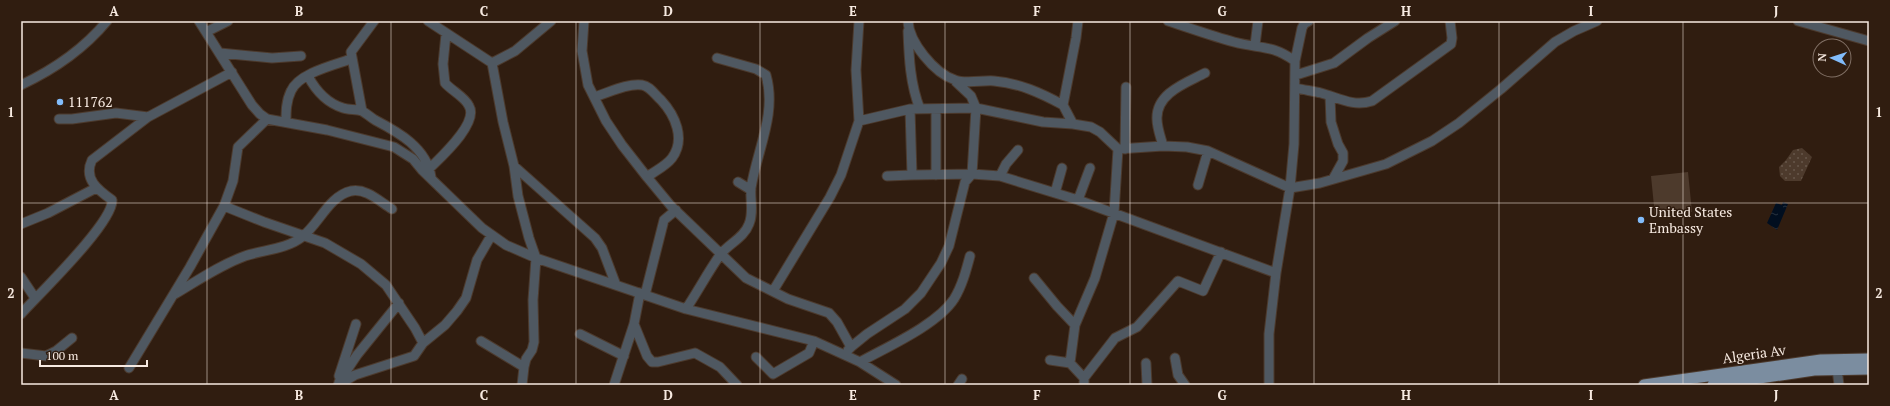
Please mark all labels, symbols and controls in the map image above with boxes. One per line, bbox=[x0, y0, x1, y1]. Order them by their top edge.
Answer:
text: A bbox=[109, 2, 119, 20]
text: B bbox=[295, 2, 303, 20]
text: C bbox=[480, 2, 488, 20]
text: D bbox=[663, 2, 673, 20]
text: E bbox=[849, 2, 857, 20]
text: F bbox=[1033, 2, 1041, 20]
text: G bbox=[1217, 2, 1227, 20]
text: H bbox=[1401, 2, 1411, 20]
text: I bbox=[1589, 2, 1594, 20]
text: J bbox=[1774, 2, 1779, 20]
north arrow bbox=[1812, 38, 1852, 78]
text: N bbox=[1815, 52, 1829, 62]
place label: 111762 bbox=[68, 92, 113, 111]
marker: 111762 bbox=[55, 97, 65, 107]
text: 1 bbox=[7, 103, 15, 121]
text: 1 bbox=[1875, 103, 1883, 121]
place label: United States Embassy bbox=[1649, 202, 1732, 237]
marker: United States Embassy bbox=[1636, 215, 1646, 225]
text: 2 bbox=[7, 284, 15, 302]
text: 2 bbox=[1875, 284, 1883, 302]
street label: Algeria Av bbox=[1721, 340, 1788, 367]
scale bar bbox=[40, 342, 147, 368]
text: 100 m bbox=[46, 348, 79, 363]
text: A bbox=[109, 386, 119, 404]
text: B bbox=[295, 386, 303, 404]
text: C bbox=[480, 386, 488, 404]
text: D bbox=[663, 386, 673, 404]
text: E bbox=[849, 386, 857, 404]
text: F bbox=[1033, 386, 1041, 404]
text: G bbox=[1217, 386, 1227, 404]
text: H bbox=[1401, 386, 1411, 404]
text: I bbox=[1589, 386, 1594, 404]
text: J bbox=[1774, 386, 1779, 404]

